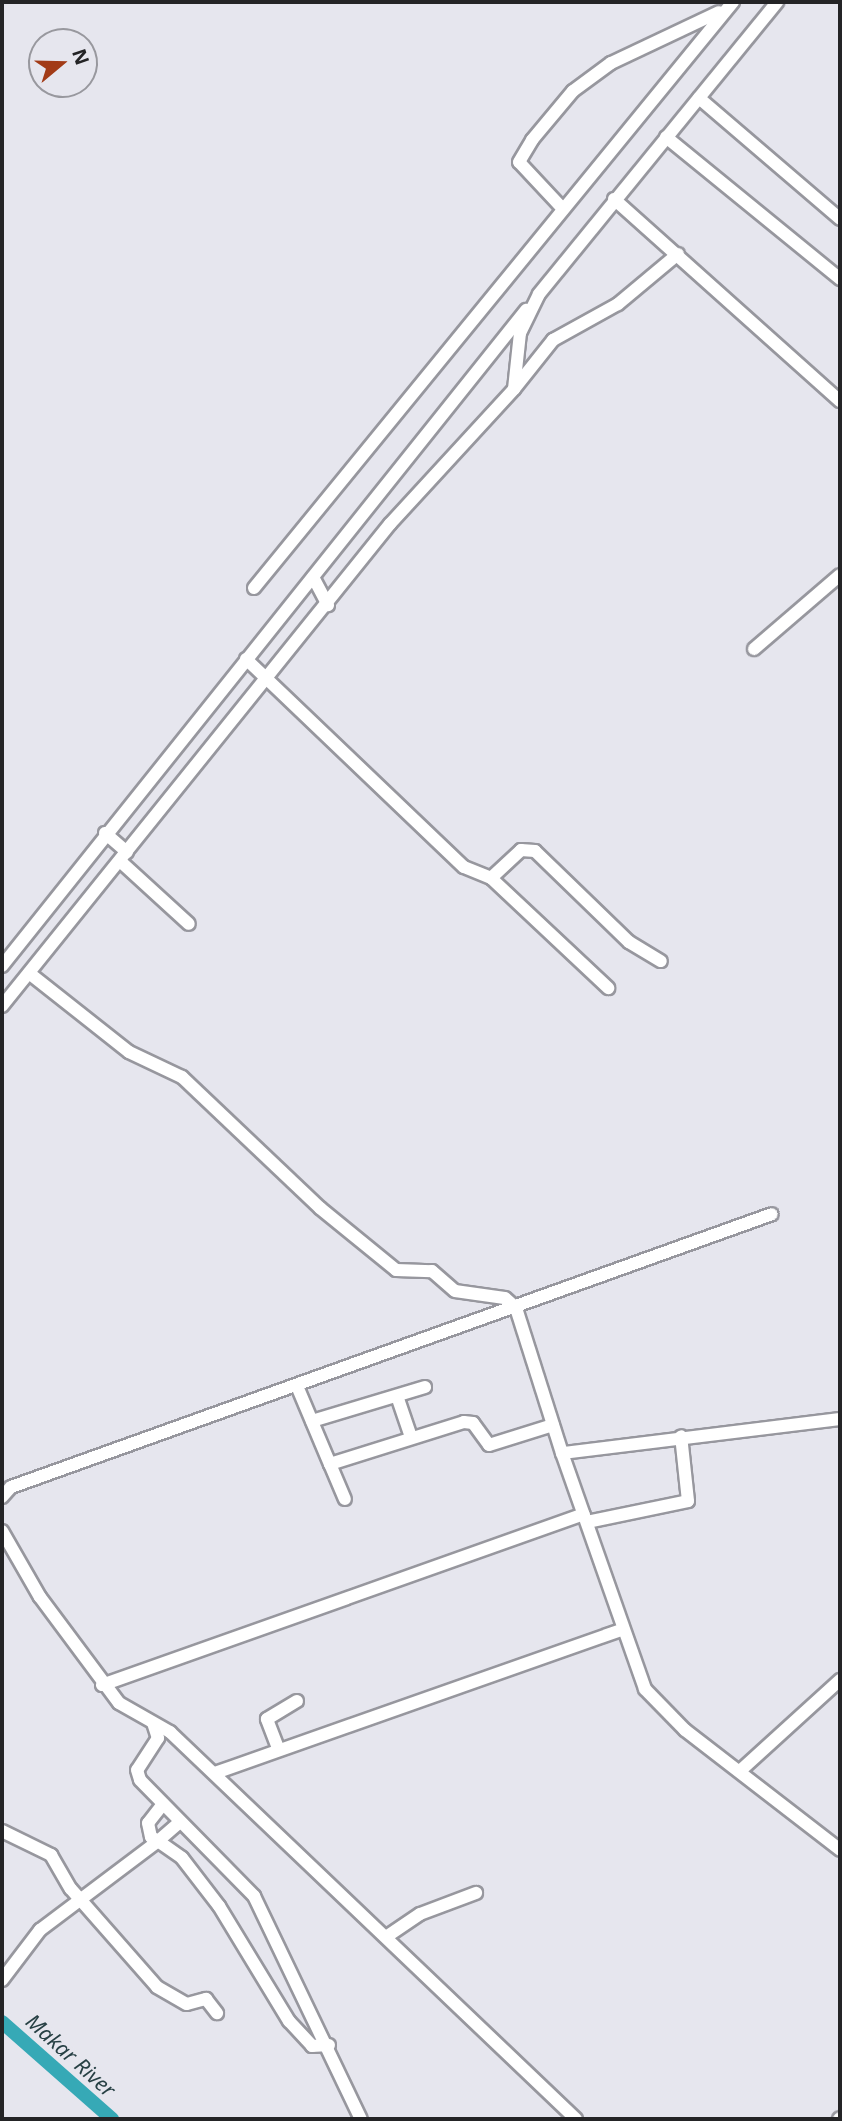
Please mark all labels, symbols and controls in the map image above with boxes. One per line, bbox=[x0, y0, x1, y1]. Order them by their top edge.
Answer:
north arrow bbox=[28, 28, 98, 98]
text: N bbox=[66, 45, 96, 68]
water label: Makar River bbox=[21, 2008, 121, 2102]

